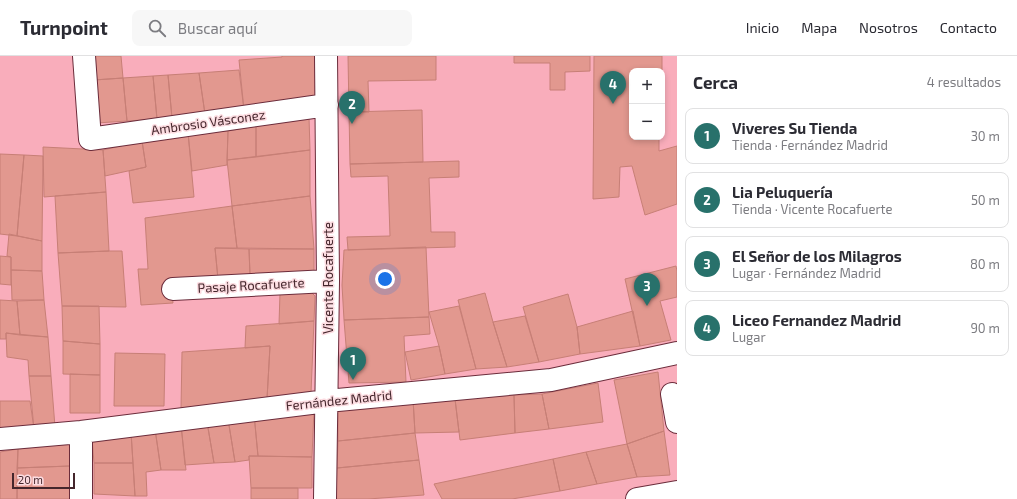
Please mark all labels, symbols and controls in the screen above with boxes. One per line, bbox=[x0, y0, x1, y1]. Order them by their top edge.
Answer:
search box bbox=[132, 10, 412, 46]
text: Turnpoint bbox=[20, 16, 108, 39]
icon: search bbox=[146, 17, 168, 39]
text: Buscar aquí bbox=[178, 19, 257, 37]
text: Inicio bbox=[746, 19, 779, 36]
text: Mapa bbox=[801, 19, 837, 36]
text: Nosotros bbox=[859, 19, 918, 36]
text: Contacto bbox=[940, 19, 997, 36]
map controls bbox=[629, 68, 665, 140]
button: + bbox=[629, 68, 665, 104]
pin: 4 bbox=[600, 71, 626, 104]
text: Cerca bbox=[693, 72, 738, 92]
text: 4 resultados bbox=[927, 74, 1001, 90]
pin: 2 bbox=[339, 91, 365, 124]
button: − bbox=[629, 104, 665, 140]
street label: Ambrosio Vásconez bbox=[150, 106, 266, 138]
text: Viveres Su Tienda bbox=[732, 119, 857, 137]
text: 1 bbox=[704, 128, 710, 144]
text: 30 m bbox=[971, 128, 1000, 144]
text: Tienda · Fernández Madrid bbox=[732, 137, 888, 153]
text: Lia Peluquería bbox=[732, 183, 833, 201]
text: 2 bbox=[703, 192, 711, 208]
text: 50 m bbox=[971, 192, 1000, 208]
text: Tienda · Vicente Rocafuerte bbox=[732, 201, 893, 217]
street label: Vicente Rocafuerte bbox=[320, 222, 336, 334]
text: El Señor de los Milagros bbox=[732, 247, 902, 265]
text: 3 bbox=[703, 256, 711, 272]
text: 80 m bbox=[970, 256, 1000, 272]
text: Lugar · Fernández Madrid bbox=[732, 265, 881, 281]
your location bbox=[375, 269, 395, 289]
pin: 3 bbox=[634, 273, 660, 306]
street label: Pasaje Rocafuerte bbox=[197, 274, 305, 296]
text: Liceo Fernandez Madrid bbox=[732, 311, 901, 329]
text: 4 bbox=[703, 320, 711, 336]
text: 90 m bbox=[970, 320, 1000, 336]
text: Lugar bbox=[732, 329, 766, 345]
pin: 1 bbox=[340, 347, 366, 380]
street label: Fernández Madrid bbox=[285, 386, 393, 414]
scale bar bbox=[12, 471, 75, 490]
text: 20 m bbox=[18, 473, 43, 486]

